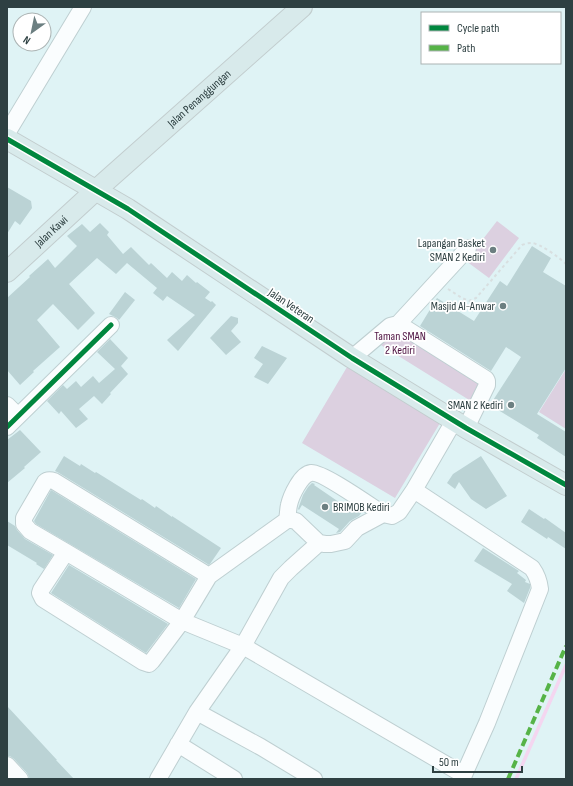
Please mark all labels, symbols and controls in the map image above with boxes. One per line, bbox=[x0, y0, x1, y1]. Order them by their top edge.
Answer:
north arrow bbox=[12, 12, 52, 52]
legend bbox=[421, 12, 561, 64]
text: Cycle path bbox=[457, 21, 499, 36]
text: N bbox=[21, 33, 33, 47]
text: Path bbox=[457, 41, 475, 56]
street label: Jalan Penanggungan bbox=[164, 66, 234, 131]
street label: Jalan Kawi bbox=[31, 212, 71, 251]
place label: Lapangan Basket SMAN 2 Kediri bbox=[418, 236, 485, 265]
marker: Lapangan Basket SMAN 2 Kediri bbox=[488, 245, 498, 255]
street label: Jalan Veteran bbox=[264, 285, 317, 327]
place label: Masjid Al-Anwar bbox=[431, 299, 496, 314]
marker: Masjid Al-Anwar bbox=[498, 301, 508, 311]
park label: Taman SMAN 2 Kediri bbox=[374, 329, 426, 358]
place label: SMAN 2 Kediri bbox=[448, 398, 503, 413]
marker: SMAN 2 Kediri bbox=[506, 400, 516, 410]
place label: BRIMOB Kediri bbox=[333, 500, 390, 515]
marker: BRIMOB Kediri bbox=[320, 502, 330, 512]
scale bar bbox=[433, 748, 522, 774]
text: 50 m bbox=[439, 755, 459, 770]

